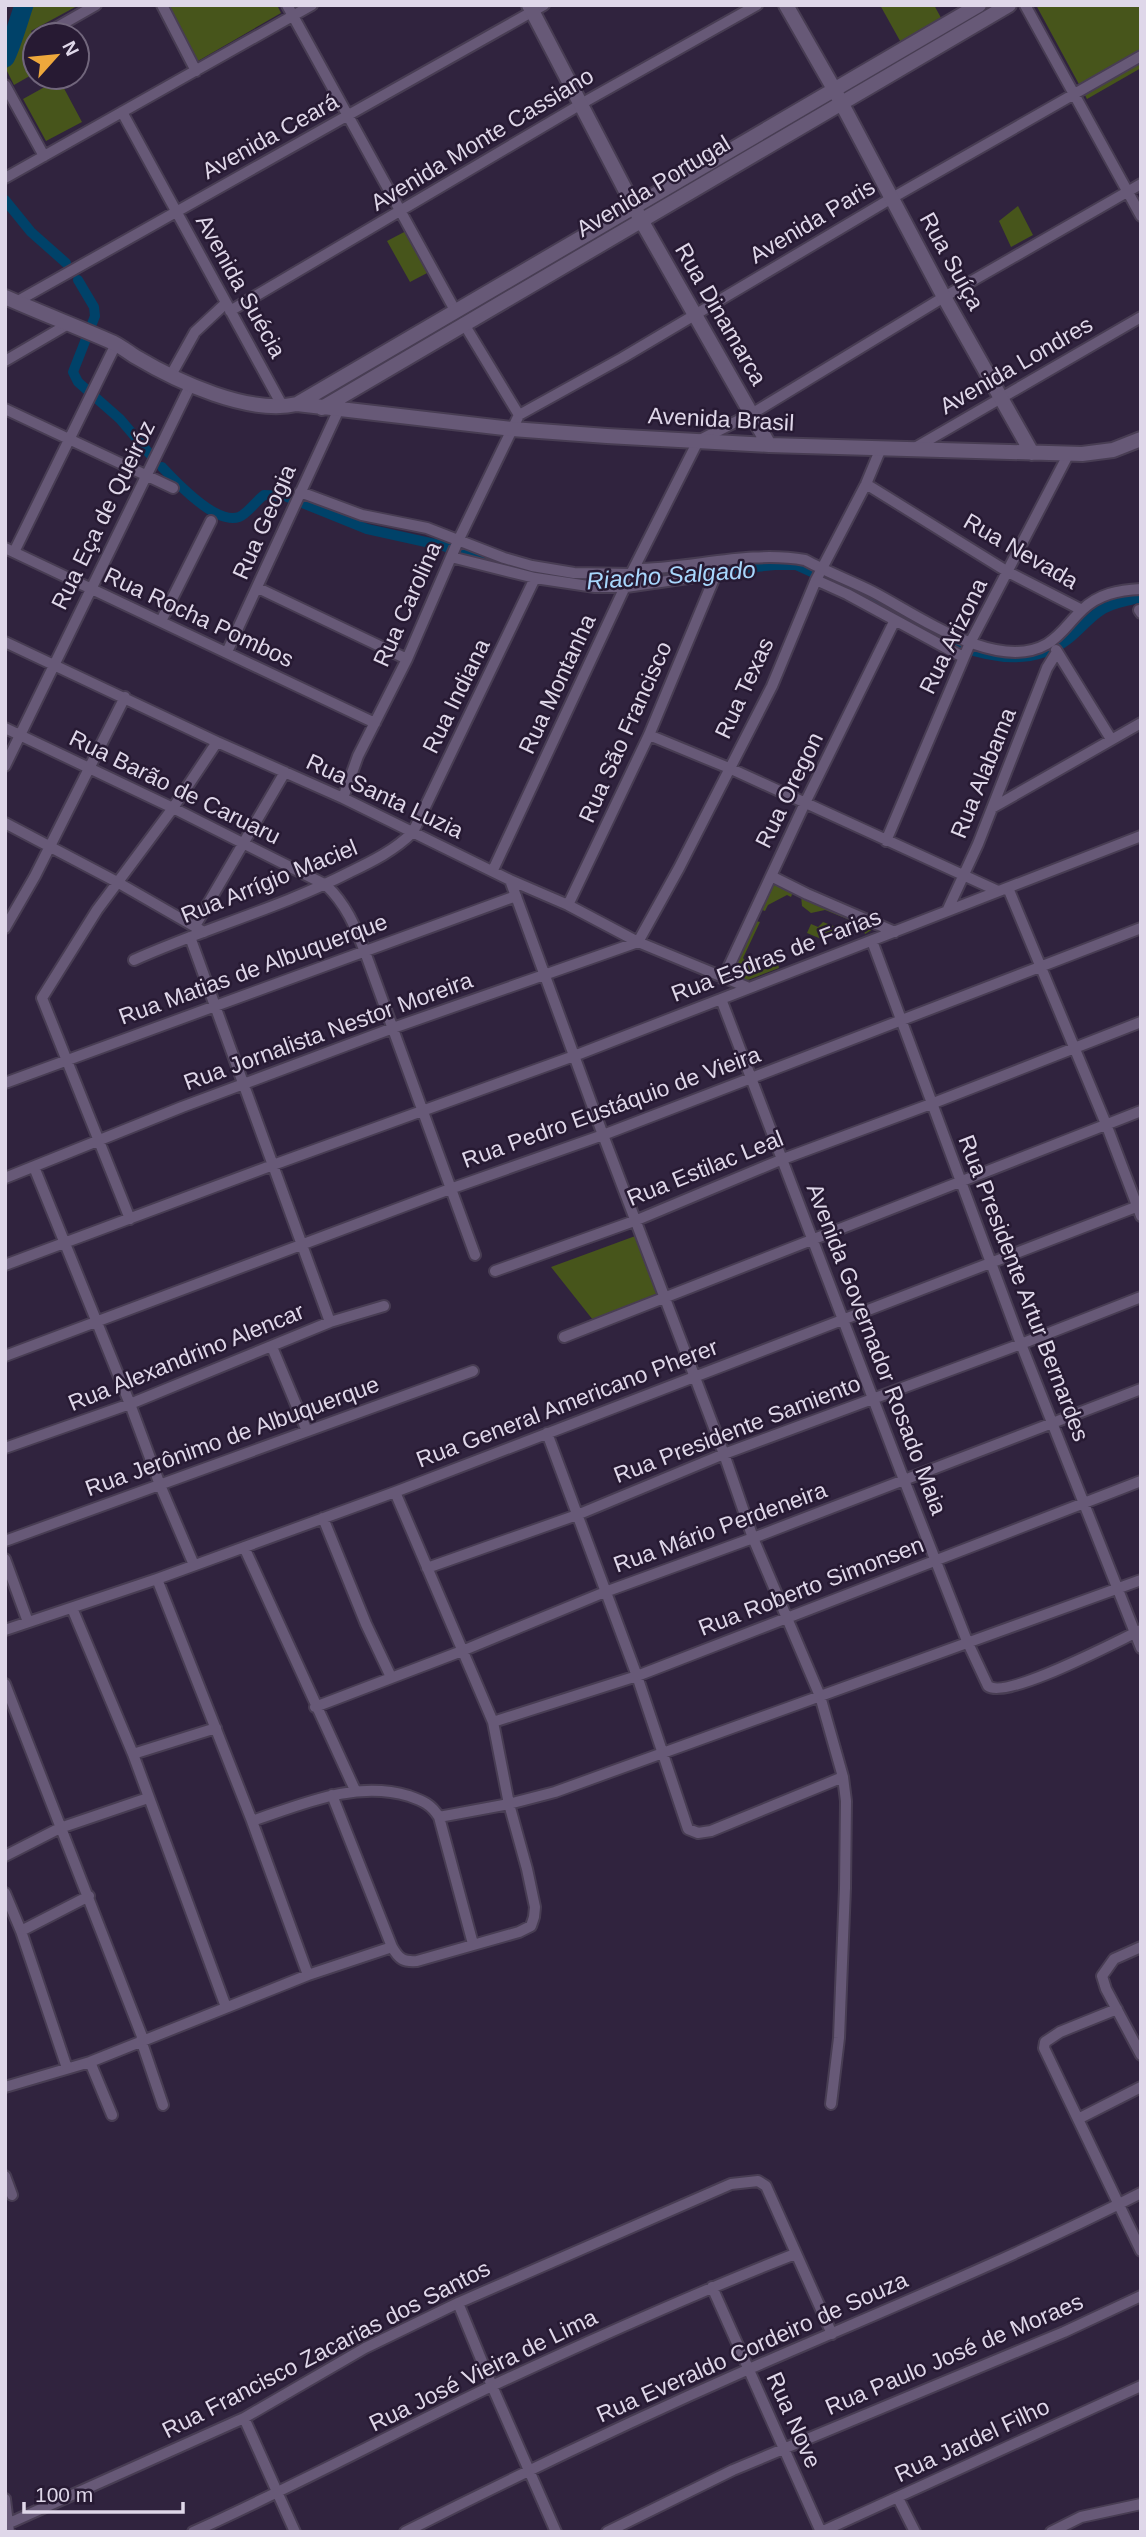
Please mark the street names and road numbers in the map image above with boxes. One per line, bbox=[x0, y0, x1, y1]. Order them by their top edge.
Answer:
street label: Avenida Monte Cassiano bbox=[366, 62, 598, 216]
street label: Avenida Ceará bbox=[197, 88, 343, 184]
street label: Avenida Portugal bbox=[571, 130, 735, 242]
street label: Avenida Paris bbox=[745, 173, 879, 269]
street label: Rua Suíça bbox=[915, 208, 990, 314]
street label: Avenida Suécia bbox=[191, 210, 291, 362]
street label: Rua Dinamarca bbox=[670, 238, 772, 390]
street label: Avenida Londres bbox=[935, 311, 1097, 419]
street label: Avenida Brasil bbox=[647, 402, 795, 436]
street label: Rua Eça de Queiróz bbox=[46, 416, 160, 614]
street label: Rua Geogia bbox=[227, 460, 301, 583]
street label: Rua Nevada bbox=[959, 508, 1083, 594]
street label: Rua Carolina bbox=[368, 537, 446, 671]
street label: Rua Rocha Pombos bbox=[100, 562, 298, 672]
street label: Rua Arizona bbox=[914, 574, 992, 698]
street label: Rua Montanha bbox=[513, 610, 601, 758]
street label: Rua Texas bbox=[709, 633, 779, 743]
street label: Rua Indiana bbox=[417, 634, 495, 757]
street label: Rua São Francisco bbox=[573, 637, 677, 827]
street label: Rua Alabama bbox=[945, 704, 1021, 842]
street label: Rua Barão de Caruaru bbox=[65, 725, 285, 849]
street label: Rua Oregon bbox=[750, 728, 828, 852]
street label: Rua Santa Luzia bbox=[302, 748, 468, 844]
street label: Rua Arrígio Maciel bbox=[177, 834, 361, 928]
street label: Rua Esdras de Farias bbox=[668, 903, 884, 1007]
street label: Rua Matias de Albuquerque bbox=[115, 908, 391, 1030]
street label: Rua Jornalista Nestor Moreira bbox=[180, 966, 476, 1095]
street label: Rua Pedro Eustáquio de Vieira bbox=[458, 1041, 764, 1173]
street label: Rua Estilac Leal bbox=[623, 1125, 787, 1211]
street label: Rua Presidente Artur Bernardes bbox=[953, 1131, 1095, 1445]
street label: Avenida Governador Rosado Maia bbox=[802, 1180, 952, 1518]
street label: Rua Alexandrino Alencar bbox=[64, 1298, 308, 1416]
street label: Rua General Americano Pherer bbox=[413, 1333, 722, 1473]
street label: Rua Presidente Samiento bbox=[610, 1370, 864, 1488]
street label: Rua Jerônimo de Albuquerque bbox=[82, 1371, 382, 1501]
street label: Rua Mário Perdeneira bbox=[610, 1476, 830, 1578]
street label: Rua Roberto Simonsen bbox=[695, 1531, 927, 1641]
street label: Rua Francisco Zacarias dos Santos bbox=[158, 2255, 494, 2443]
street label: Rua Everaldo Cordeiro de Souza bbox=[593, 2266, 912, 2428]
street label: Rua Paulo José de Moraes bbox=[821, 2288, 1087, 2420]
street label: Rua José Vieira de Lima bbox=[365, 2303, 601, 2437]
street label: Rua Nove bbox=[761, 2368, 827, 2472]
street label: Rua Jardel Filho bbox=[891, 2393, 1053, 2487]

